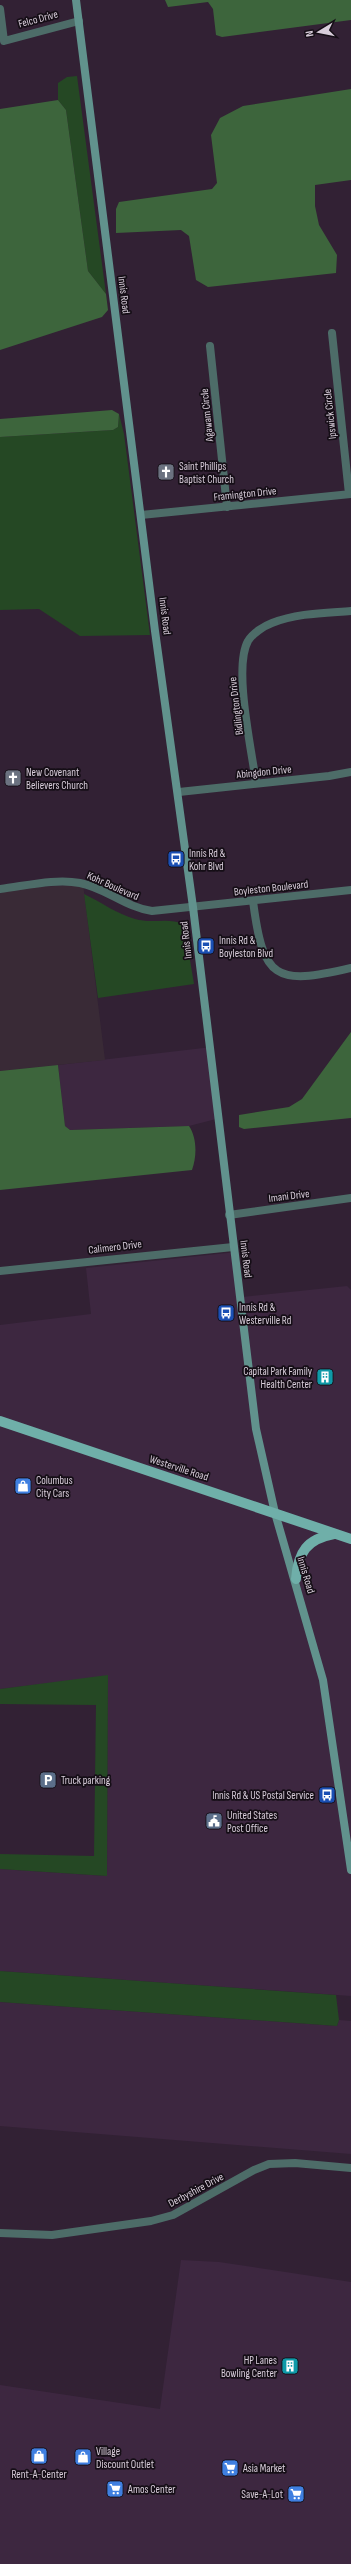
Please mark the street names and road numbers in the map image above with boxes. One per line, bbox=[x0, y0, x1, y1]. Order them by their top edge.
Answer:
street label: Felco Drive bbox=[17, 7, 59, 31]
street label: Innis Road bbox=[115, 275, 133, 315]
street label: Agawam Circle bbox=[198, 388, 216, 443]
street label: Ipswick Circle bbox=[321, 388, 339, 440]
street label: Framington Drive bbox=[213, 484, 277, 504]
street label: Innis Road bbox=[156, 596, 174, 636]
street label: Bidlington Drive bbox=[226, 676, 246, 736]
street label: Abingdon Drive bbox=[235, 763, 292, 781]
street label: Kohr Boulevard bbox=[85, 869, 141, 903]
street label: Boyleston Boulevard bbox=[233, 878, 309, 898]
street label: Innis Road bbox=[177, 920, 195, 960]
street label: Imani Drive bbox=[268, 1187, 310, 1205]
street label: Calimero Drive bbox=[88, 1237, 142, 1257]
street label: Innis Road bbox=[237, 1239, 255, 1279]
street label: Westerville Road bbox=[148, 1452, 210, 1484]
street label: Innis Road bbox=[294, 1555, 318, 1595]
street label: Derbyshire Drive bbox=[166, 2170, 226, 2210]

